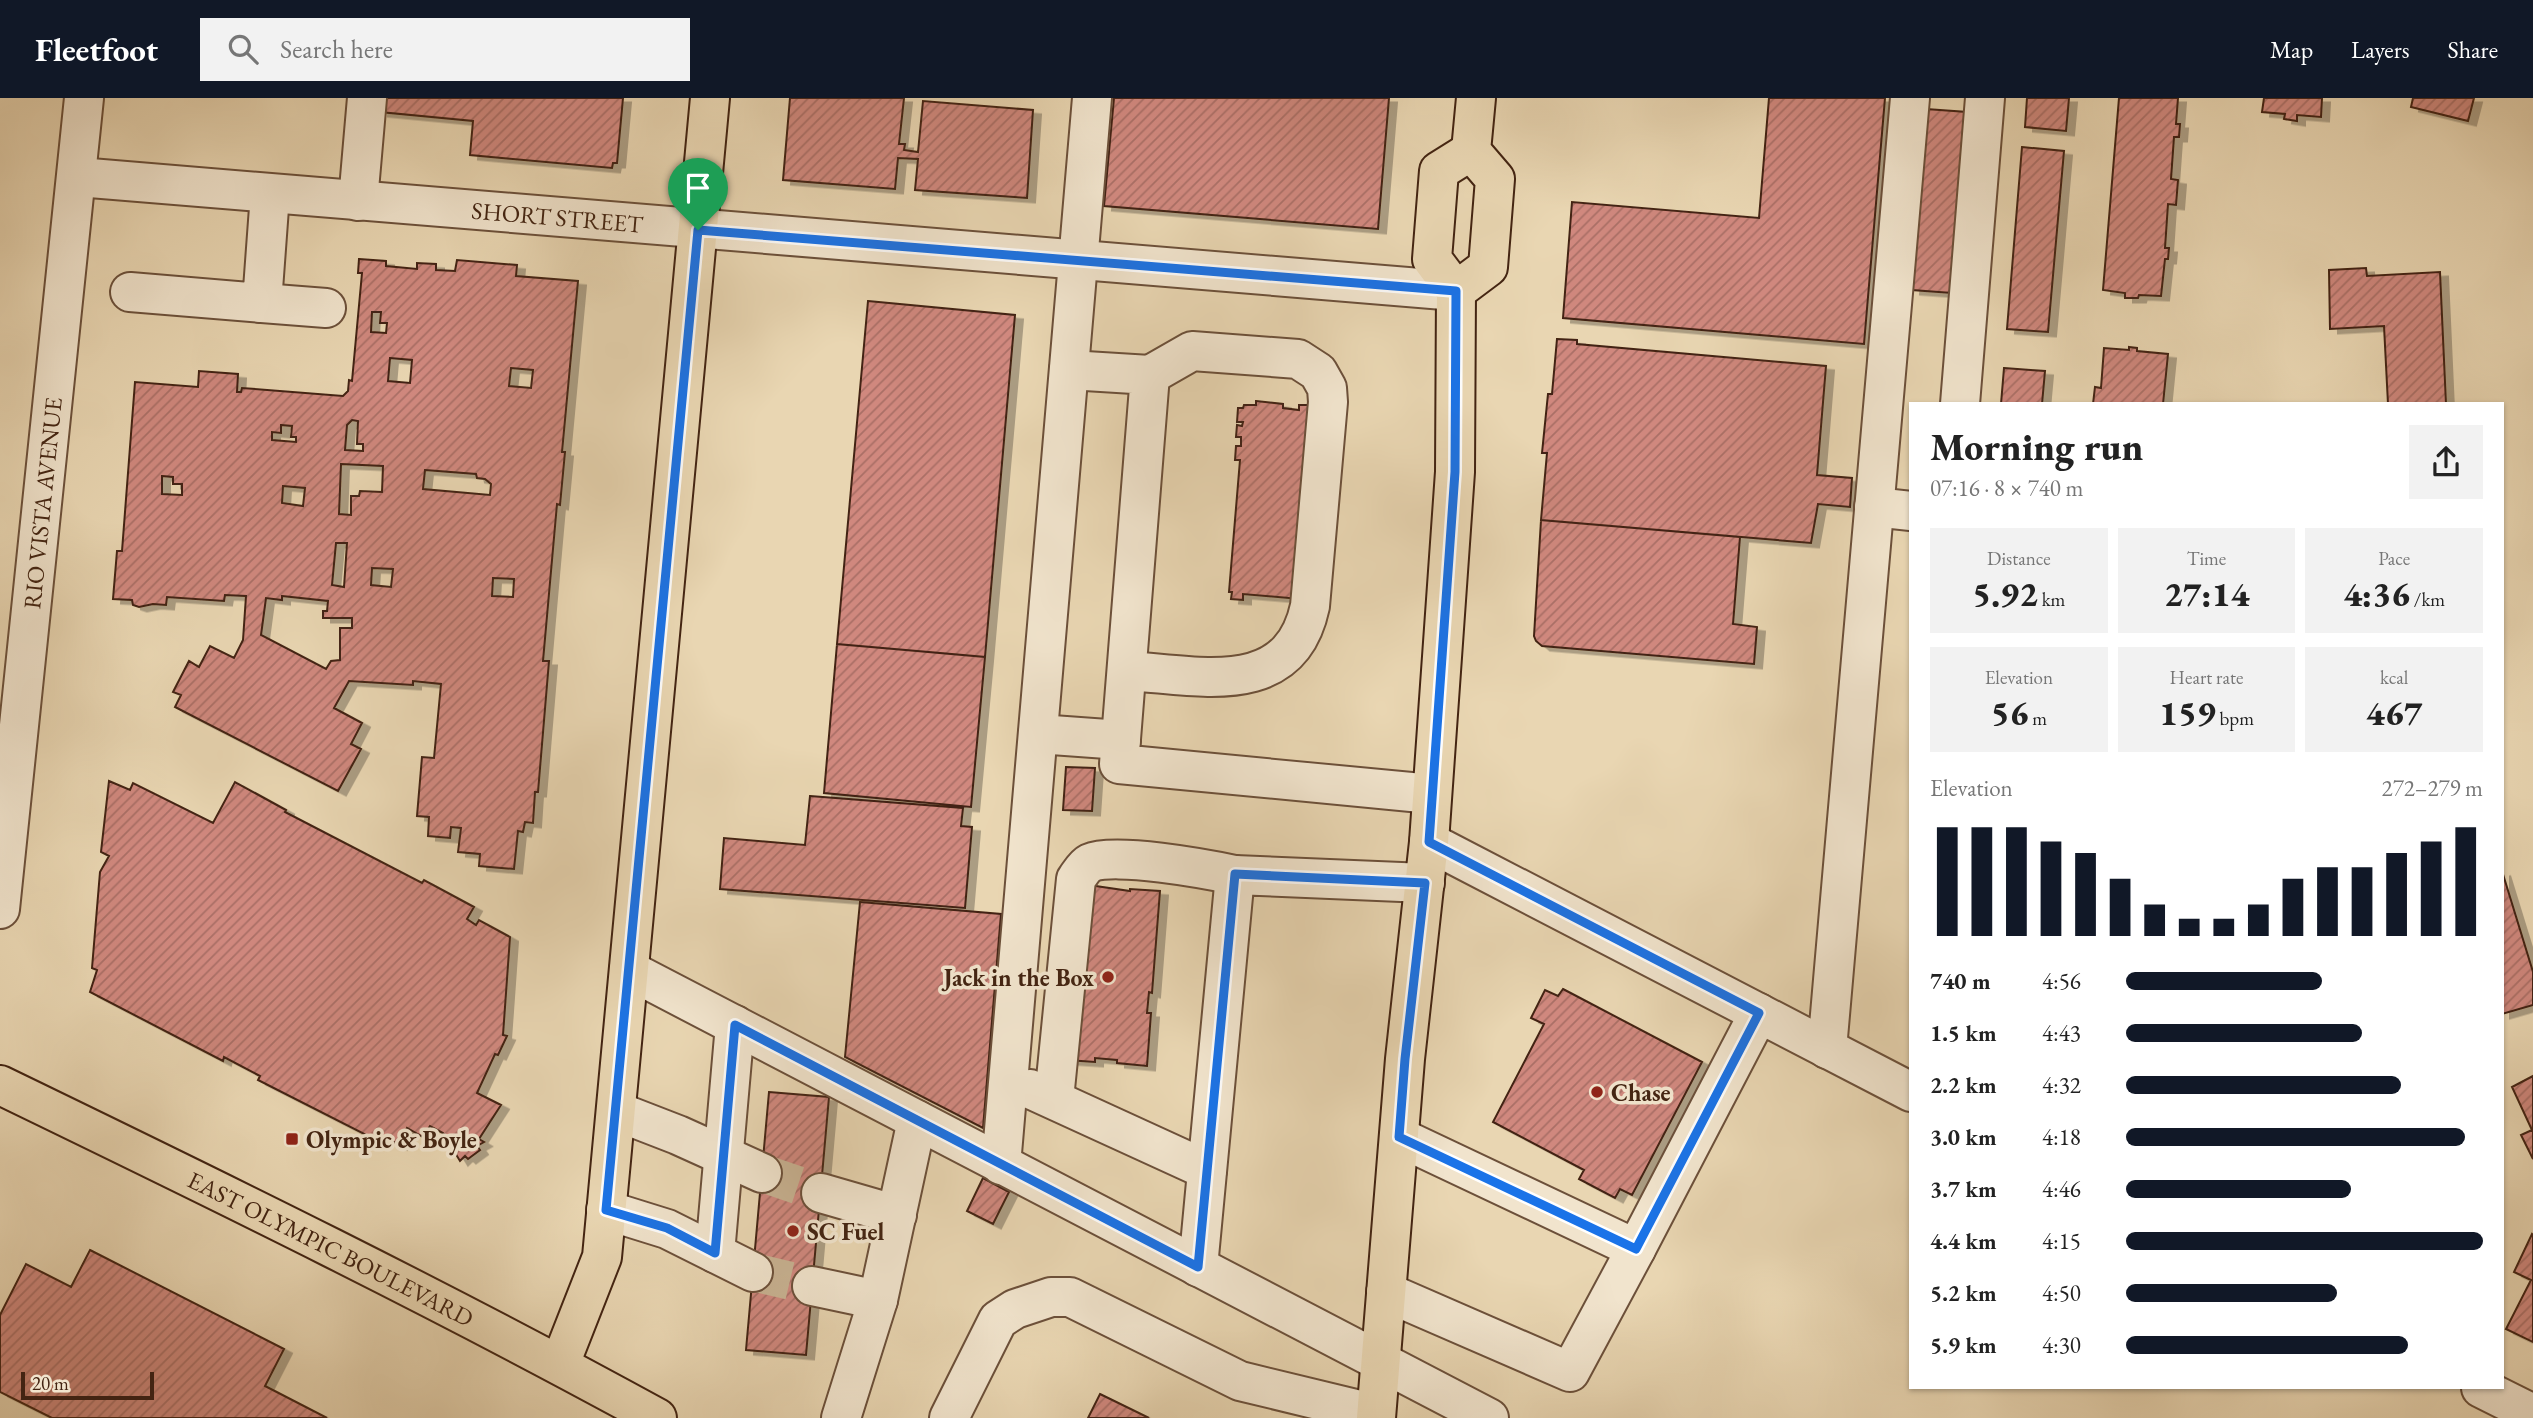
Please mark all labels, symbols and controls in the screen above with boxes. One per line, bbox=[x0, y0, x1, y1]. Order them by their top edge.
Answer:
search box bbox=[200, 18, 690, 81]
text: Fleetfoot bbox=[35, 28, 158, 71]
icon: search bbox=[224, 30, 262, 68]
text: Search here bbox=[280, 32, 393, 66]
text: Map bbox=[2270, 34, 2313, 65]
text: Layers bbox=[2351, 34, 2410, 65]
text: Share bbox=[2448, 34, 2498, 65]
pin bbox=[668, 158, 728, 230]
icon: arrive bbox=[679, 169, 717, 207]
street label: SHORT STREET bbox=[470, 194, 645, 239]
street label: RIO VISTA AVENUE bbox=[16, 396, 68, 610]
text: Morning run bbox=[1930, 422, 2143, 471]
button: share bbox=[2409, 425, 2483, 499]
text: 07:16 · 8 × 740 m bbox=[1930, 473, 2083, 503]
text: Distance bbox=[1987, 546, 2051, 571]
text: Time bbox=[2187, 546, 2226, 571]
text: Pace bbox=[2378, 546, 2410, 571]
text: 5.92 bbox=[1972, 571, 2038, 616]
text: 27:14 bbox=[2164, 571, 2249, 616]
text: 4:36 bbox=[2343, 571, 2410, 616]
text: km bbox=[2038, 587, 2065, 612]
text: /km bbox=[2410, 587, 2445, 612]
text: Elevation bbox=[1985, 665, 2053, 690]
text: Heart rate bbox=[2170, 665, 2243, 690]
text: kcal bbox=[2380, 665, 2408, 690]
text: 56 bbox=[1991, 690, 2028, 735]
text: 159 bbox=[2159, 690, 2216, 735]
text: 467 bbox=[2366, 690, 2423, 735]
text: m bbox=[2028, 706, 2047, 731]
text: bpm bbox=[2216, 706, 2254, 731]
text: Elevation bbox=[1930, 773, 2013, 803]
text: 272–279 m bbox=[2382, 773, 2483, 803]
place label: Jack in the Box bbox=[942, 962, 1094, 993]
text: 740 m bbox=[1930, 966, 1991, 996]
text: 4:56 bbox=[2042, 966, 2081, 996]
marker: Jack in the Box bbox=[1100, 969, 1116, 985]
text: 1.5 km bbox=[1930, 1018, 1997, 1048]
text: 4:43 bbox=[2042, 1018, 2081, 1048]
text: 2.2 km bbox=[1930, 1070, 1997, 1100]
text: 4:32 bbox=[2042, 1070, 2081, 1100]
place label: Chase bbox=[1611, 1077, 1671, 1108]
marker: Chase bbox=[1589, 1084, 1605, 1100]
text: 3.0 km bbox=[1930, 1122, 1997, 1152]
text: 4:18 bbox=[2042, 1122, 2081, 1152]
place label: Olympic & Boyle bbox=[306, 1124, 477, 1156]
marker: Olympic & Boyle bbox=[284, 1131, 300, 1147]
street label: EAST OLYMPIC BOULEVARD bbox=[183, 1163, 479, 1333]
text: 3.7 km bbox=[1930, 1174, 1997, 1204]
text: 4:46 bbox=[2042, 1174, 2081, 1204]
place label: SC Fuel bbox=[807, 1216, 885, 1247]
marker: SC Fuel bbox=[785, 1223, 801, 1239]
text: 4.4 km bbox=[1930, 1226, 1997, 1256]
text: 4:15 bbox=[2042, 1226, 2081, 1256]
text: 5.2 km bbox=[1930, 1278, 1997, 1308]
text: 4:50 bbox=[2042, 1278, 2081, 1308]
text: 5.9 km bbox=[1930, 1330, 1997, 1360]
text: 4:30 bbox=[2042, 1330, 2081, 1360]
scale bar bbox=[21, 1369, 154, 1401]
text: 20 m bbox=[32, 1371, 69, 1396]

